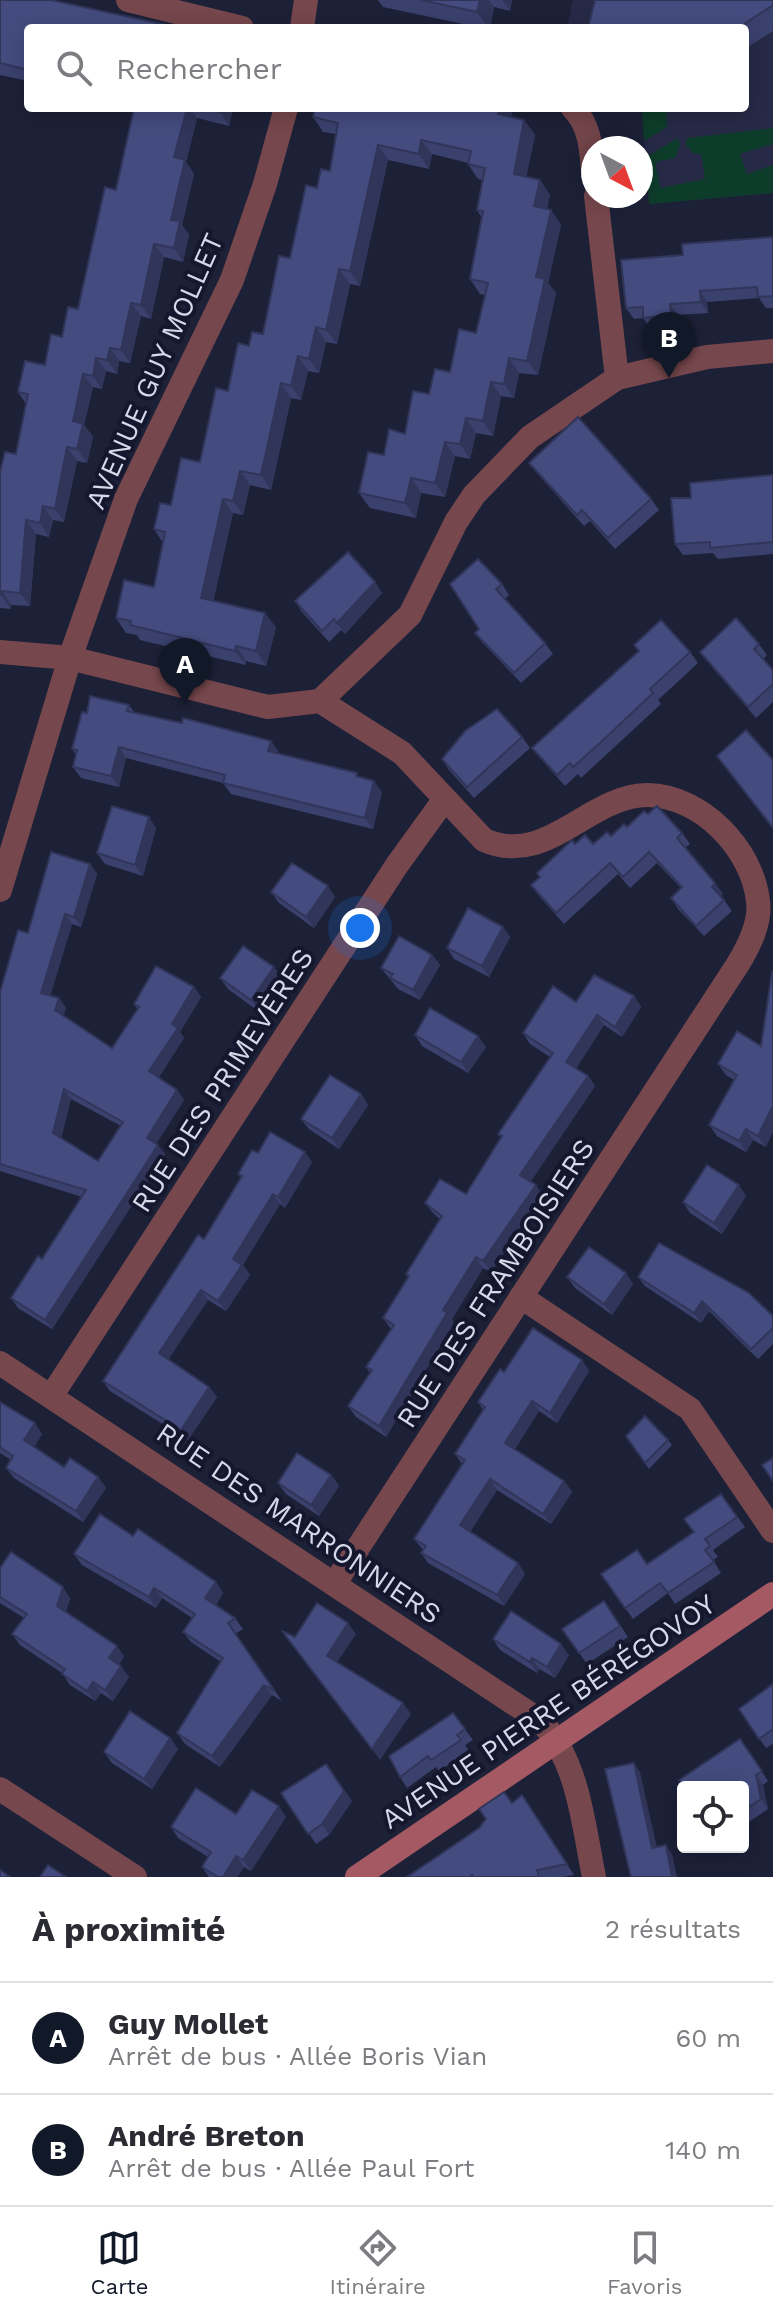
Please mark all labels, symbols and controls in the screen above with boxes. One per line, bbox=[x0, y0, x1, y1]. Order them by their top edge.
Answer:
search box bbox=[24, 24, 749, 112]
icon: search bbox=[52, 46, 96, 90]
text: Rechercher bbox=[116, 51, 282, 86]
north arrow bbox=[581, 136, 653, 208]
street label: AVENUE GUY MOLLET bbox=[79, 228, 230, 514]
pin: B bbox=[643, 312, 695, 378]
pin: A bbox=[159, 638, 211, 704]
your location bbox=[340, 908, 380, 948]
street label: RUE DES PRIMEVÈRES bbox=[125, 942, 320, 1218]
street label: RUE DES FRAMBOISIERS bbox=[390, 1133, 601, 1434]
street label: RUE DES MARRONNIERS bbox=[150, 1416, 447, 1631]
street label: AVENUE PIERRE BÉRÉGOVOY bbox=[375, 1587, 721, 1836]
map controls bbox=[677, 1781, 749, 1853]
button: locate bbox=[677, 1781, 749, 1853]
text: À proximité bbox=[32, 1909, 226, 1949]
text: 2 résultats bbox=[605, 1914, 741, 1944]
text: Guy Mollet bbox=[108, 2006, 268, 2041]
text: A bbox=[49, 2023, 67, 2053]
text: 60 m bbox=[675, 2023, 741, 2053]
text: Arrêt de bus · Allée Boris Vian bbox=[108, 2041, 487, 2071]
text: André Breton bbox=[108, 2118, 304, 2153]
text: B bbox=[49, 2135, 67, 2165]
text: 140 m bbox=[665, 2135, 741, 2165]
text: Arrêt de bus · Allée Paul Fort bbox=[108, 2153, 474, 2183]
tab: Carte bbox=[91, 2226, 148, 2299]
tab: Itinéraire bbox=[330, 2226, 426, 2299]
tab: Favoris bbox=[607, 2226, 682, 2299]

